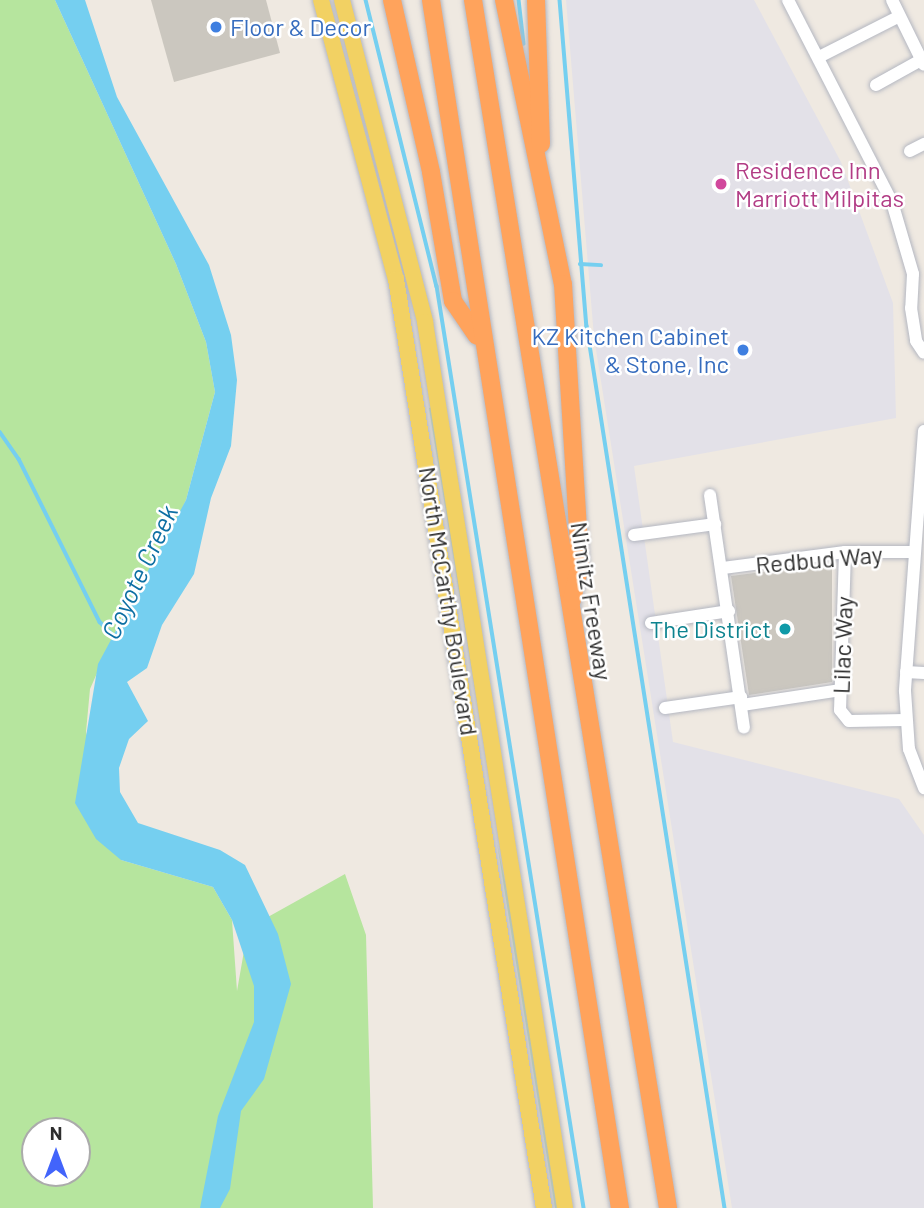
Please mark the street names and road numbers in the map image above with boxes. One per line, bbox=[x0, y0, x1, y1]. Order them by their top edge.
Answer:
street label: North McCarthy Boulevard bbox=[414, 465, 484, 737]
street label: Nimitz Freeway bbox=[565, 520, 619, 682]
street label: Redbud Way bbox=[754, 539, 884, 579]
street label: Lilac Way bbox=[826, 596, 858, 694]

